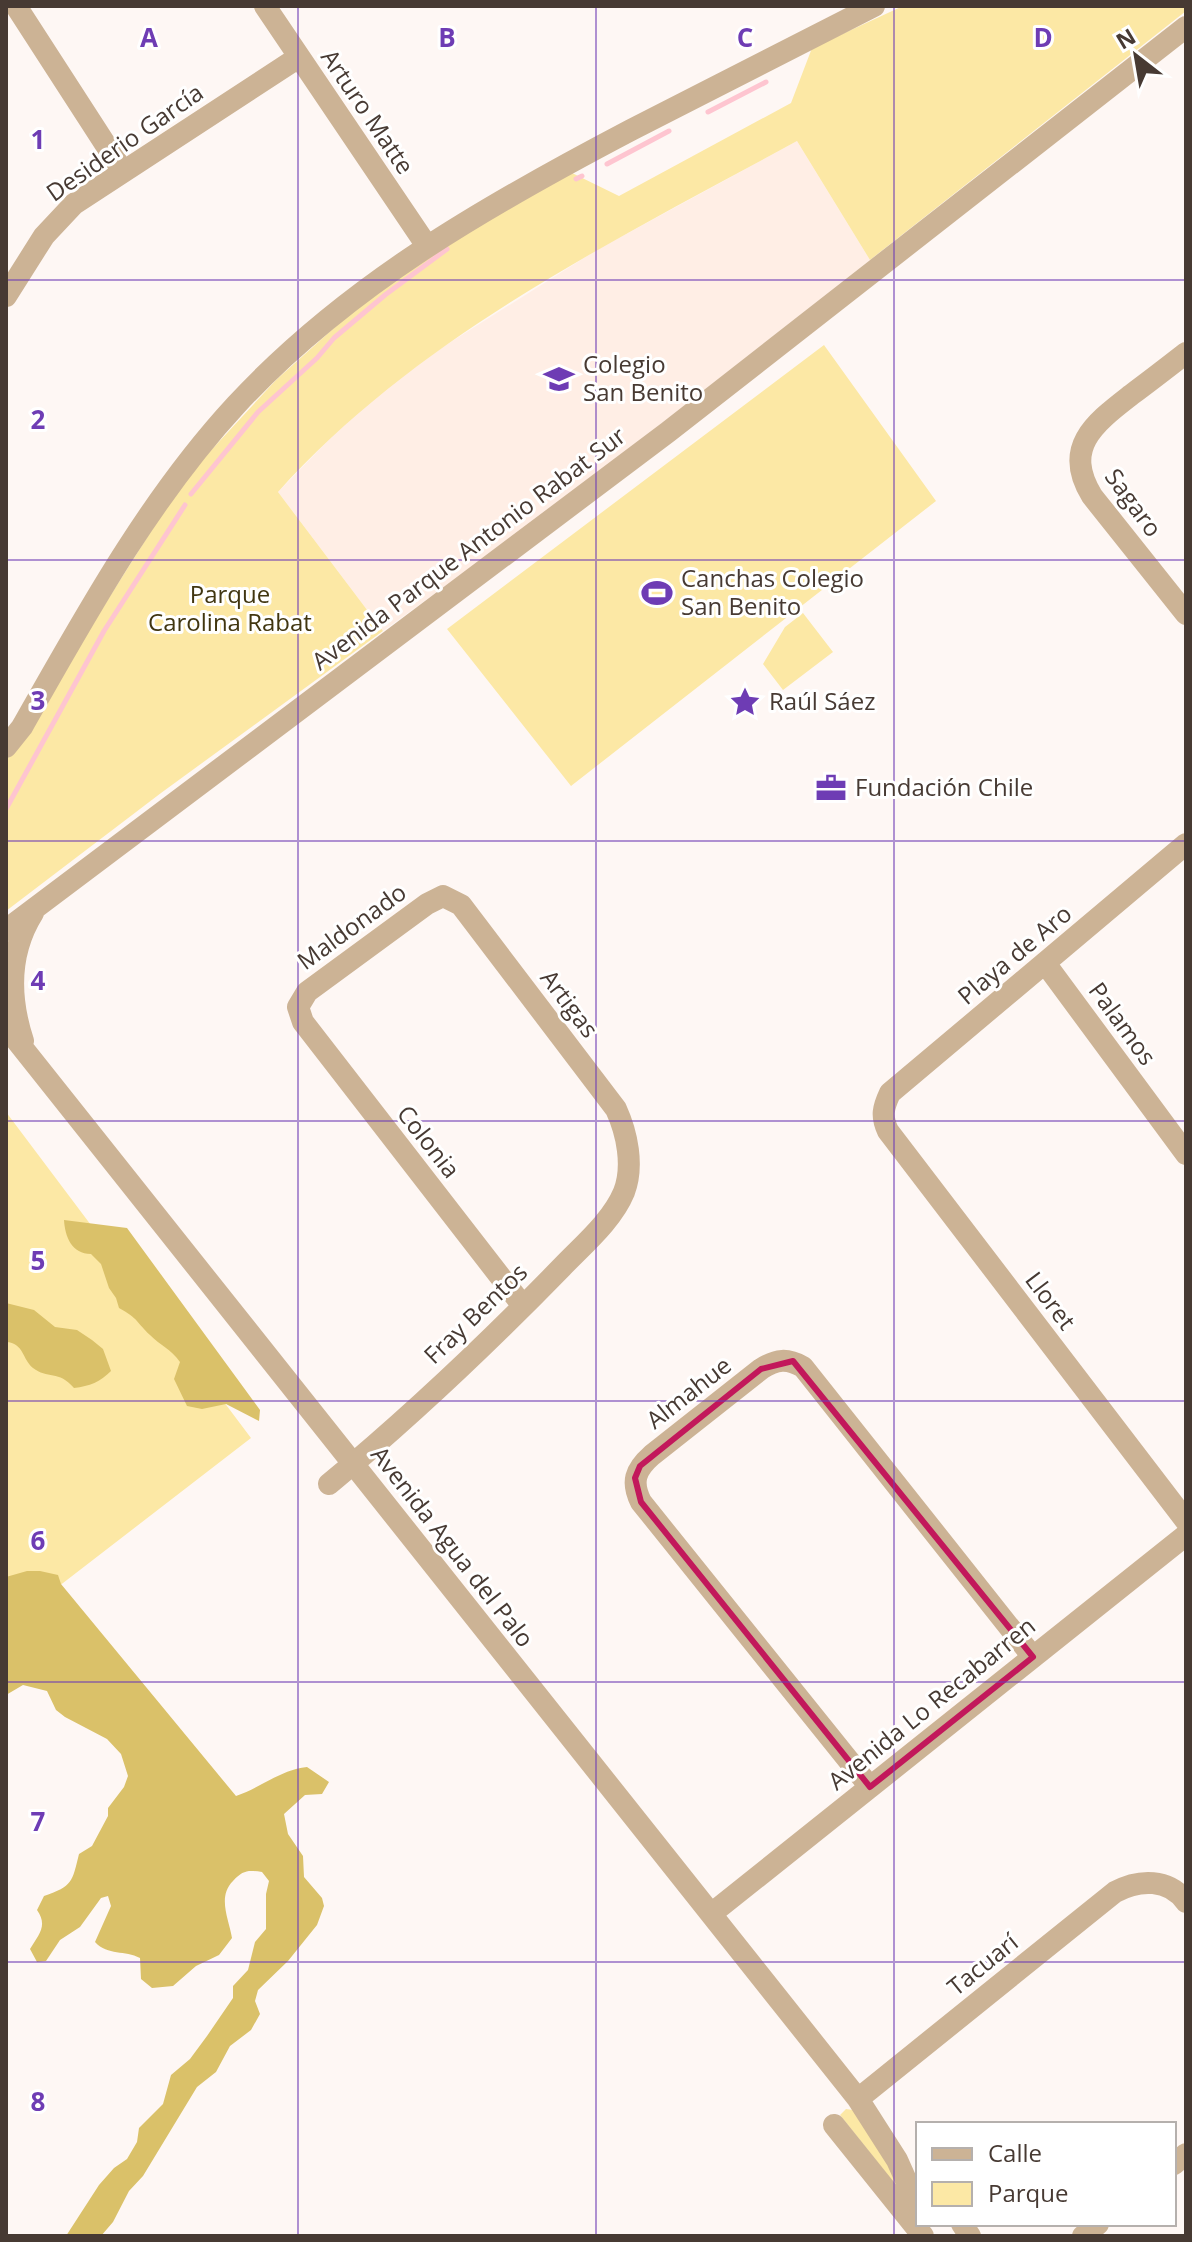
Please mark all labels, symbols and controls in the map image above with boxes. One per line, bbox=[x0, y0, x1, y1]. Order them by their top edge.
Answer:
north arrow bbox=[1096, 16, 1176, 96]
text: A bbox=[140, 19, 158, 55]
text: B bbox=[438, 19, 456, 55]
text: C bbox=[737, 19, 753, 55]
text: D bbox=[1033, 19, 1053, 55]
text: N bbox=[1110, 21, 1141, 55]
street label: Arturo Matte bbox=[314, 42, 422, 180]
street label: Desiderio García bbox=[39, 75, 209, 208]
text: 1 bbox=[31, 121, 45, 157]
place label: Colegio San Benito bbox=[583, 347, 703, 408]
school or university icon: Colegio San Benito bbox=[542, 362, 576, 396]
text: 2 bbox=[31, 401, 46, 437]
street label: Avenida Parque Antonio Rabat Sur bbox=[304, 419, 632, 677]
street label: Sagaro bbox=[1098, 461, 1170, 543]
place label: Canchas Colegio San Benito bbox=[681, 561, 864, 622]
sports icon: Canchas Colegio San Benito bbox=[640, 576, 674, 610]
park label: Parque Carolina Rabat bbox=[148, 577, 312, 638]
text: 3 bbox=[31, 682, 45, 718]
place label: Raúl Sáez bbox=[769, 684, 875, 717]
place icon: Raúl Sáez bbox=[728, 685, 762, 719]
place label: Fundación Chile bbox=[855, 770, 1033, 803]
office icon: Fundación Chile bbox=[814, 771, 848, 805]
street label: Maldonado bbox=[290, 875, 412, 977]
street label: Playa de Aro bbox=[950, 896, 1078, 1011]
text: 4 bbox=[31, 962, 46, 998]
street label: Artigas bbox=[534, 962, 607, 1044]
street label: Palamos bbox=[1082, 975, 1165, 1071]
street label: Colonia bbox=[390, 1098, 468, 1184]
text: 5 bbox=[31, 1242, 45, 1278]
street label: Fray Bentos bbox=[416, 1255, 534, 1371]
street label: Lloret bbox=[1018, 1264, 1084, 1336]
street label: Almahue bbox=[639, 1348, 738, 1436]
street label: Avenida Agua del Palo bbox=[364, 1439, 542, 1654]
text: 6 bbox=[31, 1522, 46, 1558]
street label: Avenida Lo Recabarren bbox=[820, 1609, 1042, 1797]
text: 7 bbox=[31, 1803, 46, 1839]
street label: Tacuarí bbox=[940, 1925, 1025, 2002]
text: 8 bbox=[31, 2083, 45, 2119]
legend bbox=[916, 2122, 1176, 2226]
text: Calle bbox=[988, 2136, 1042, 2169]
text: Parque bbox=[988, 2176, 1068, 2209]

